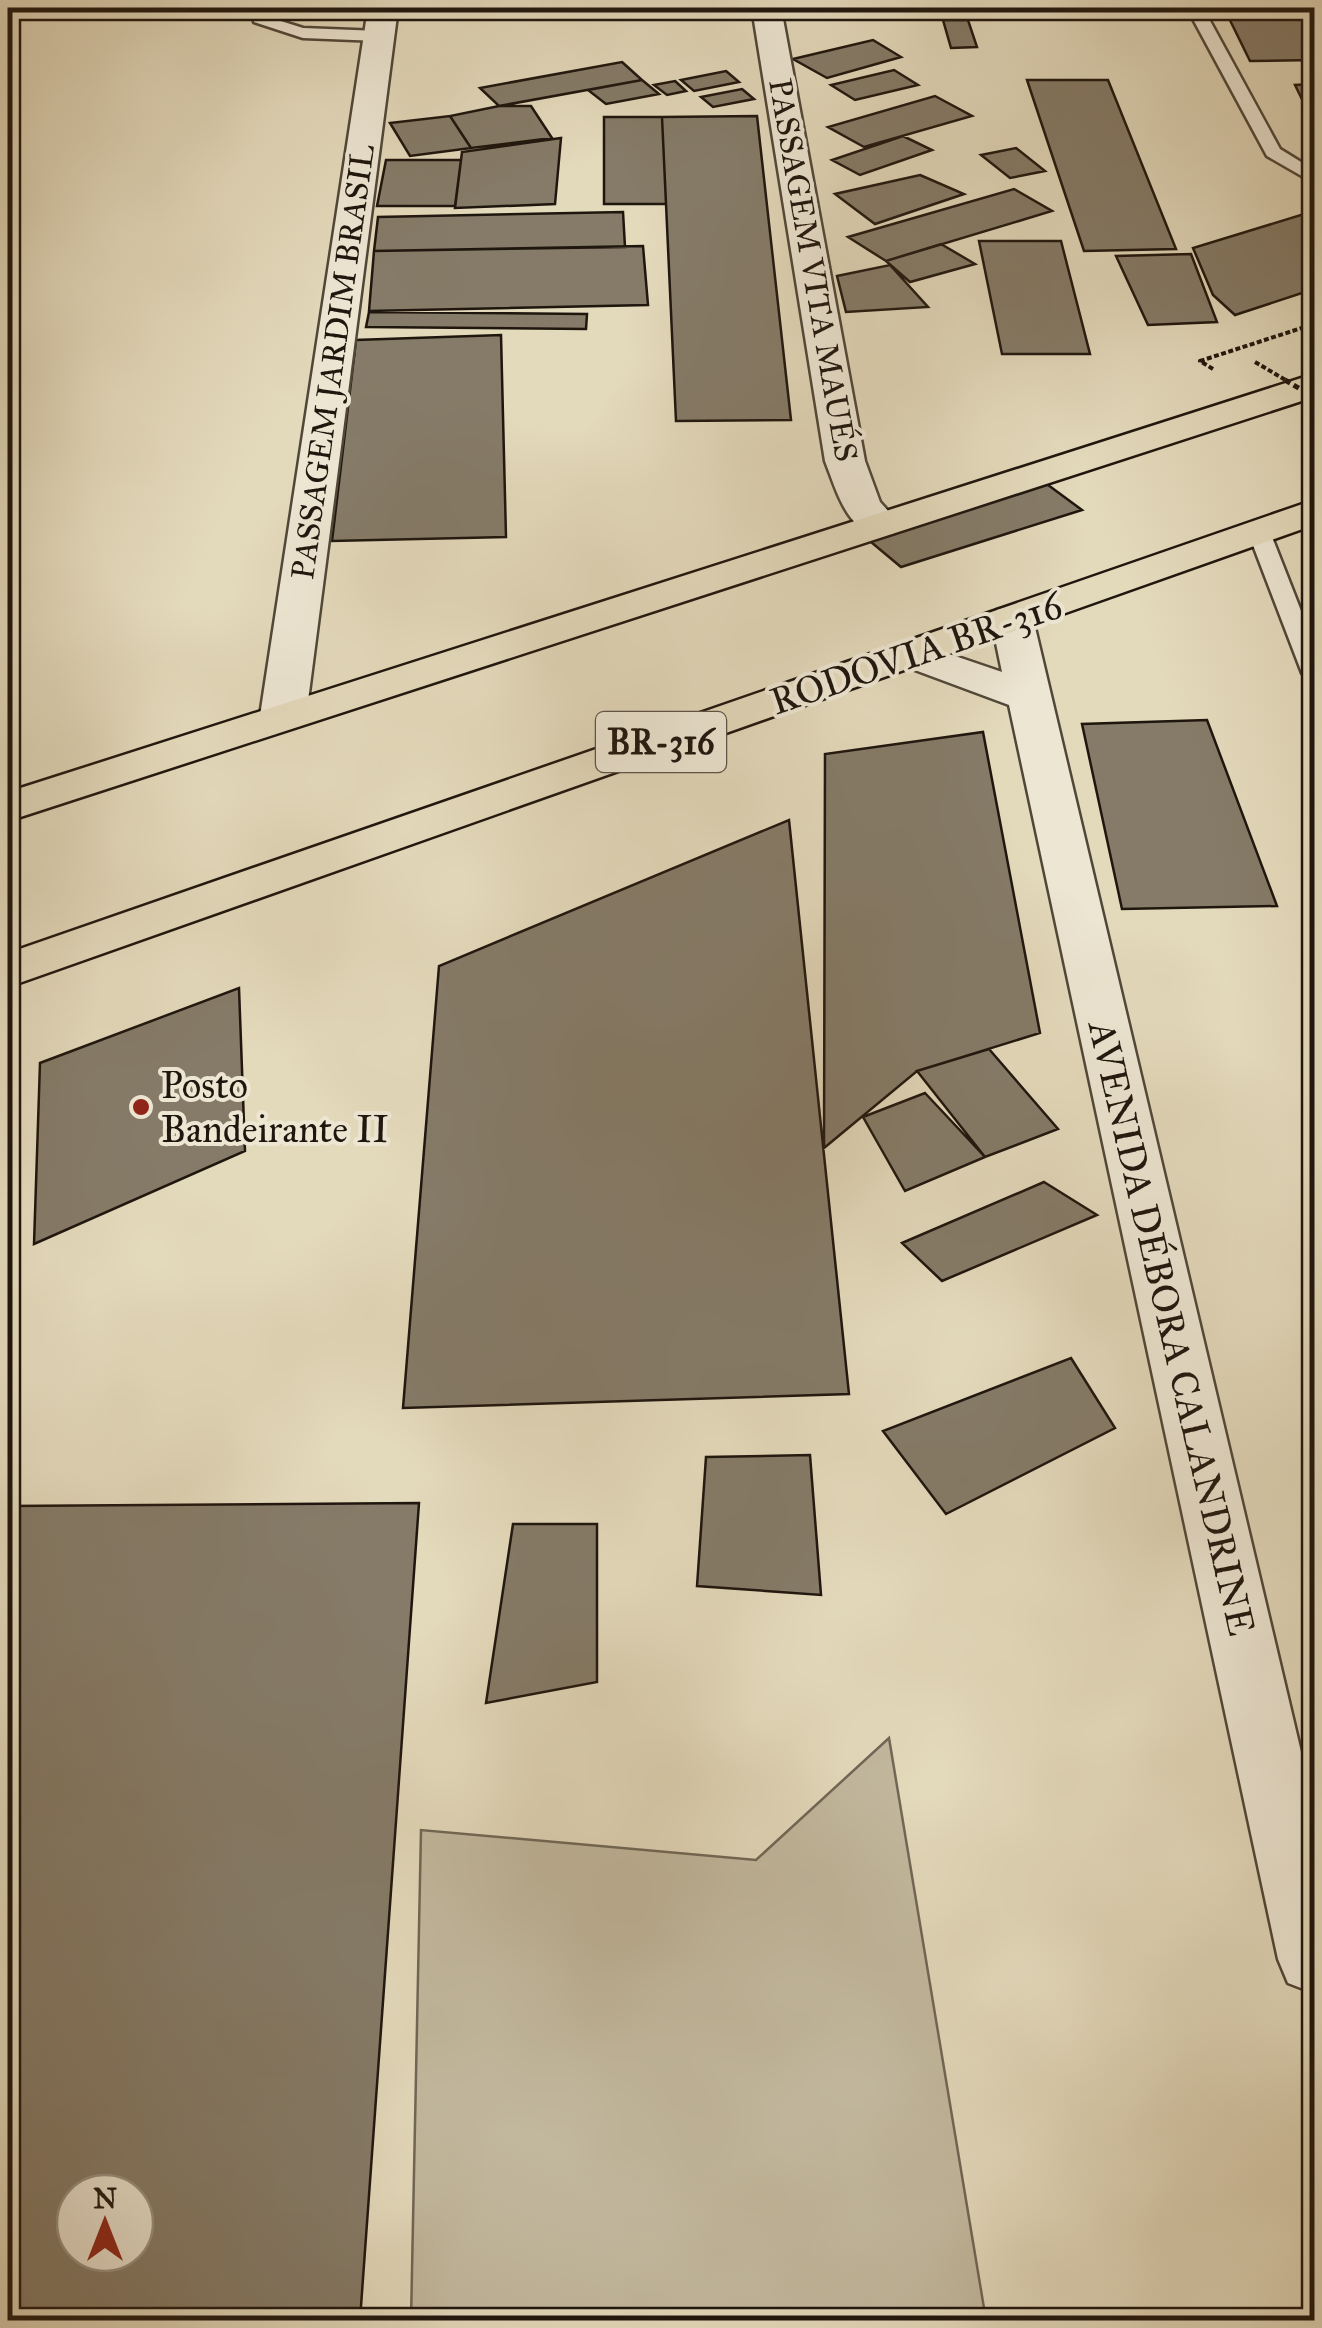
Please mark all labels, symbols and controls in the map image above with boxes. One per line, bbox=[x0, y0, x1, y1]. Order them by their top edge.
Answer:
street label: PASSAGEM VITA MAUÉS bbox=[760, 75, 867, 465]
street label: PASSAGEM JARDIM BRASIL bbox=[283, 142, 383, 582]
street label: RODOVIA BR-316 bbox=[764, 581, 1069, 725]
road number: BR-316 bbox=[596, 712, 726, 772]
street label: AVENIDA DÉBORA CALANDRINE bbox=[1078, 1014, 1266, 1640]
place label: Posto Bandeirante II bbox=[161, 1062, 389, 1152]
marker: Posto Bandeirante II bbox=[130, 1096, 152, 1118]
north arrow bbox=[55, 2173, 155, 2273]
text: N bbox=[93, 2181, 117, 2216]

